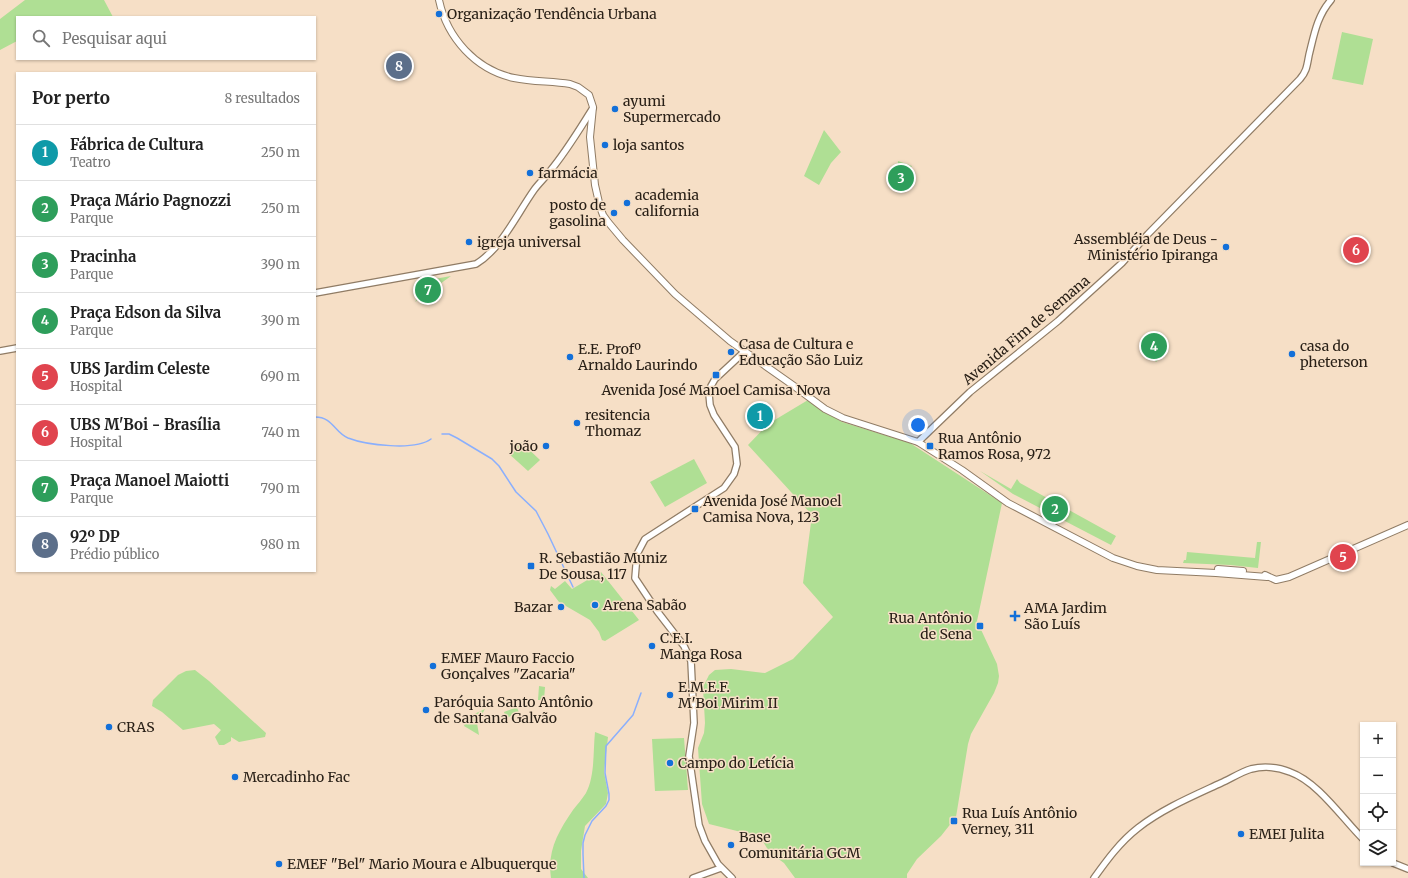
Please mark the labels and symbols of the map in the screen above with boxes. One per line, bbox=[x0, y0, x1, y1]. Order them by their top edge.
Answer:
place label: Organização Tendência Urbana bbox=[447, 5, 657, 23]
marker: Organização Tendência Urbana bbox=[434, 9, 444, 19]
pin: 8 bbox=[386, 51, 412, 81]
place label: ayumi Supermercado bbox=[623, 92, 721, 126]
marker: ayumi Supermercado bbox=[610, 104, 620, 114]
place label: loja santos bbox=[613, 136, 684, 154]
marker: loja santos bbox=[600, 140, 610, 150]
pin: 3 bbox=[888, 163, 914, 193]
place label: farmácia bbox=[538, 164, 598, 182]
marker: farmácia bbox=[525, 168, 535, 178]
place label: academia california bbox=[635, 186, 700, 220]
place label: posto de gasolina bbox=[549, 196, 606, 230]
marker: academia california bbox=[622, 198, 632, 208]
marker: posto de gasolina bbox=[609, 208, 619, 218]
place label: Assembléia de Deus - Ministério Ipiranga bbox=[1073, 230, 1218, 264]
place label: igreja universal bbox=[477, 233, 582, 251]
pin: 6 bbox=[1343, 235, 1369, 265]
marker: igreja universal bbox=[464, 237, 474, 247]
marker: Assembléia de Deus - Ministério Ipiranga bbox=[1221, 242, 1231, 252]
street label: Avenida Fim de Semana bbox=[958, 271, 1094, 389]
pin: 7 bbox=[415, 275, 441, 305]
pin: 4 bbox=[1141, 331, 1167, 361]
place label: Casa de Cultura e Educação São Luiz bbox=[739, 335, 863, 369]
place label: casa do pheterson bbox=[1300, 337, 1368, 371]
place label: E.E. Profº Arnaldo Laurindo bbox=[577, 340, 697, 374]
marker: Casa de Cultura e Educação São Luiz bbox=[726, 347, 736, 357]
marker: casa do pheterson bbox=[1287, 349, 1297, 359]
marker: E.E. Profº Arnaldo Laurindo bbox=[565, 352, 575, 362]
marker: Avenida José Manoel Camisa Nova bbox=[711, 370, 721, 380]
place label: Avenida José Manoel Camisa Nova bbox=[600, 381, 831, 399]
pin: 1 bbox=[747, 401, 773, 431]
place label: resitencia Thomaz bbox=[585, 406, 651, 440]
your location bbox=[908, 415, 928, 435]
marker: resitencia Thomaz bbox=[572, 418, 582, 428]
place label: Rua Antônio Ramos Rosa, 972 bbox=[938, 429, 1051, 463]
place label: joão bbox=[509, 437, 538, 455]
marker: joão bbox=[541, 441, 551, 451]
marker: Rua Antônio Ramos Rosa, 972 bbox=[925, 441, 935, 451]
place label: Avenida José Manoel Camisa Nova, 123 bbox=[702, 492, 842, 526]
pin: 2 bbox=[1042, 494, 1068, 524]
marker: Avenida José Manoel Camisa Nova, 123 bbox=[690, 504, 700, 514]
pin: 5 bbox=[1330, 542, 1356, 572]
place label: R. Sebastião Muniz De Sousa, 117 bbox=[539, 549, 667, 583]
marker: R. Sebastião Muniz De Sousa, 117 bbox=[526, 561, 536, 571]
place label: Arena Sabão bbox=[602, 596, 687, 614]
place label: Bazar bbox=[514, 598, 553, 616]
place label: AMA Jardim São Luís bbox=[1023, 599, 1107, 633]
marker: Arena Sabão bbox=[590, 600, 600, 610]
marker: Bazar bbox=[556, 602, 566, 612]
place label: Rua Antônio de Sena bbox=[889, 609, 972, 643]
marker: AMA Jardim São Luís bbox=[1009, 610, 1021, 622]
marker: Rua Antônio de Sena bbox=[975, 621, 985, 631]
place label: C.E.I. Manga Rosa bbox=[660, 629, 743, 663]
marker: C.E.I. Manga Rosa bbox=[647, 641, 657, 651]
place label: EMEF Mauro Faccio Gonçalves "Zacaria" bbox=[441, 649, 576, 683]
marker: EMEF Mauro Faccio Gonçalves "Zacaria" bbox=[428, 661, 438, 671]
place label: E.M.E.F. M'Boi Mirim II bbox=[678, 678, 778, 712]
marker: E.M.E.F. M'Boi Mirim II bbox=[665, 690, 675, 700]
place label: Paróquia Santo Antônio de Santana Galvão bbox=[434, 693, 593, 727]
marker: Paróquia Santo Antônio de Santana Galvão bbox=[421, 705, 431, 715]
place label: CRAS bbox=[117, 718, 154, 736]
marker: CRAS bbox=[104, 722, 114, 732]
place label: Campo do Letícia bbox=[678, 754, 795, 772]
marker: Campo do Letícia bbox=[665, 758, 675, 768]
place label: Mercadinho Fac bbox=[243, 768, 350, 786]
marker: Mercadinho Fac bbox=[230, 772, 240, 782]
place label: Rua Luís Antônio Verney, 311 bbox=[961, 804, 1077, 838]
marker: Rua Luís Antônio Verney, 311 bbox=[949, 816, 959, 826]
place label: EMEI Julita bbox=[1249, 825, 1325, 843]
place label: Base Comunitária GCM bbox=[739, 828, 860, 862]
marker: EMEI Julita bbox=[1236, 829, 1246, 839]
marker: Base Comunitária GCM bbox=[726, 840, 736, 850]
place label: EMEF "Bel" Mario Moura e Albuquerque bbox=[287, 855, 556, 873]
marker: EMEF "Bel" Mario Moura e Albuquerque bbox=[274, 859, 284, 869]

